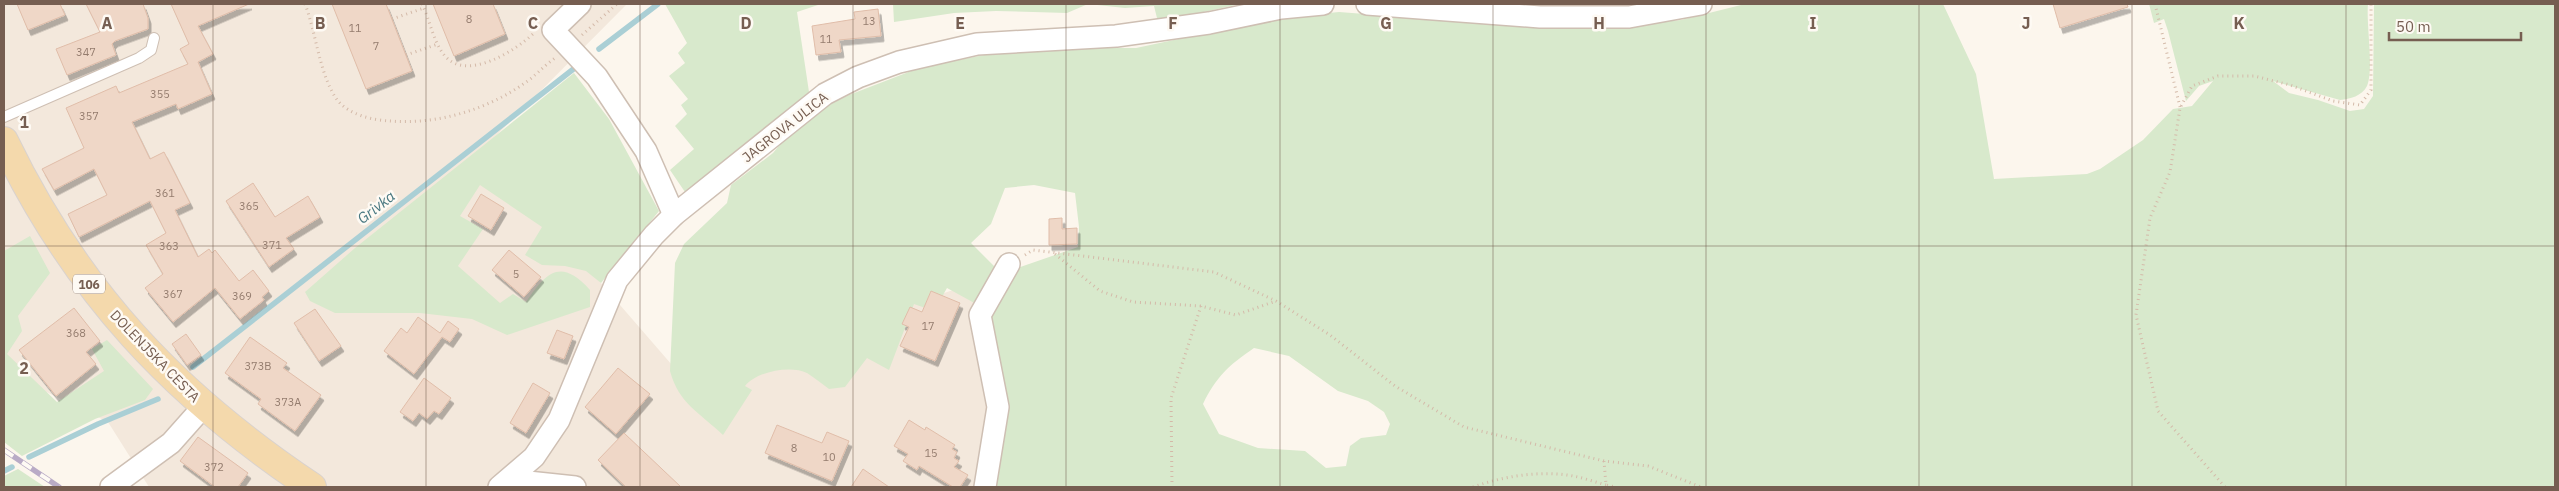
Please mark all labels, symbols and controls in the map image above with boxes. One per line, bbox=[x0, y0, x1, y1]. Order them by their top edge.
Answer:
scale bar bbox=[2389, 10, 2522, 42]
house number: 8 bbox=[466, 12, 472, 26]
text: A bbox=[102, 13, 113, 33]
text: B bbox=[315, 13, 326, 33]
text: C bbox=[528, 13, 538, 33]
text: D bbox=[740, 13, 752, 33]
text: E bbox=[955, 13, 965, 33]
text: F bbox=[1168, 13, 1178, 33]
text: G bbox=[1380, 13, 1392, 33]
text: H bbox=[1593, 13, 1605, 33]
text: I bbox=[1810, 13, 1817, 33]
text: J bbox=[2022, 13, 2030, 33]
text: K bbox=[2233, 13, 2245, 33]
house number: 13 bbox=[862, 14, 876, 28]
text: 50 m bbox=[2396, 17, 2431, 36]
house number: 11 bbox=[348, 21, 362, 35]
house number: 11 bbox=[819, 32, 833, 46]
house number: 7 bbox=[373, 39, 379, 53]
house number: 347 bbox=[76, 45, 96, 59]
house number: 355 bbox=[150, 87, 170, 101]
street label: JAGROVA ULICA bbox=[738, 88, 832, 166]
house number: 357 bbox=[79, 109, 99, 123]
text: 1 bbox=[19, 112, 29, 132]
house number: 361 bbox=[155, 186, 175, 200]
water label: Grivka bbox=[353, 186, 399, 228]
house number: 365 bbox=[239, 199, 259, 213]
house number: 371 bbox=[262, 238, 282, 252]
house number: 363 bbox=[159, 239, 179, 253]
house number: 5 bbox=[513, 267, 519, 281]
road number: 106 bbox=[73, 274, 105, 294]
house number: 367 bbox=[163, 287, 183, 301]
house number: 369 bbox=[232, 289, 252, 303]
street label: DOLENJSKA CESTA bbox=[106, 306, 204, 406]
house number: 17 bbox=[921, 319, 935, 333]
house number: 368 bbox=[66, 326, 86, 340]
text: 2 bbox=[19, 358, 29, 378]
house number: 373B bbox=[245, 359, 271, 373]
house number: 373A bbox=[275, 395, 301, 409]
house number: 8 bbox=[791, 441, 797, 455]
house number: 15 bbox=[924, 446, 938, 460]
house number: 10 bbox=[822, 450, 836, 464]
house number: 372 bbox=[204, 460, 224, 474]

